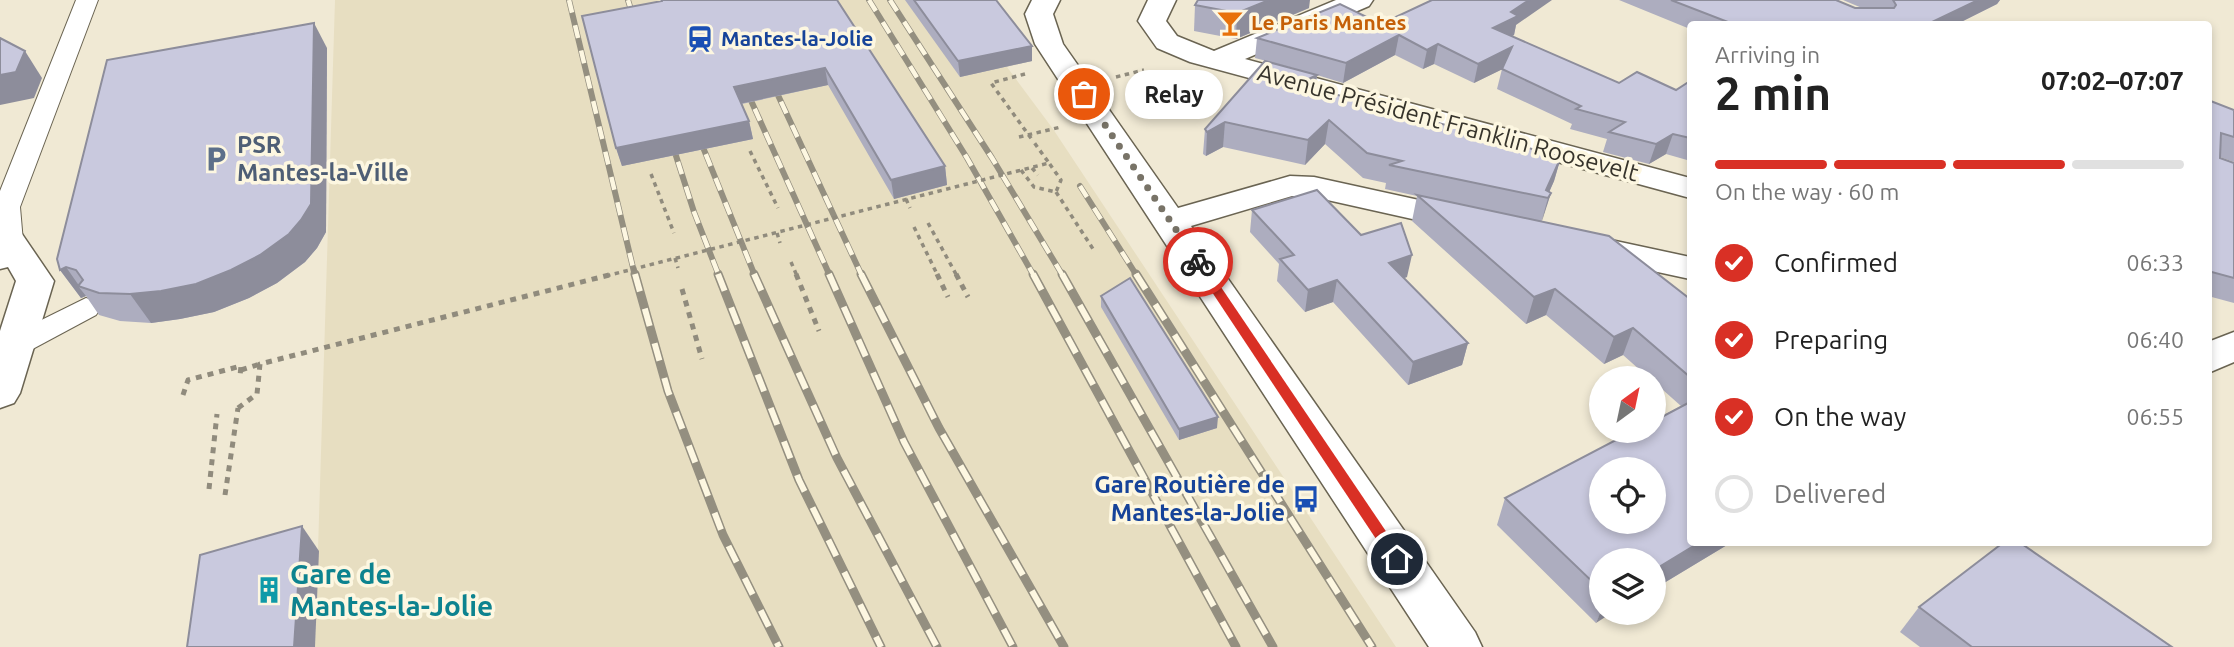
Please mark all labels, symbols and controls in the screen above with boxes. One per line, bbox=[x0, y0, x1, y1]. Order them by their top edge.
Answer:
bar icon: Le Paris Mantes bbox=[1215, 8, 1245, 38]
place label: Le Paris Mantes bbox=[1251, 10, 1407, 34]
station icon: Mantes-la-Jolie bbox=[685, 24, 715, 54]
place label: Mantes-la-Jolie bbox=[721, 26, 873, 50]
text: Arriving in bbox=[1715, 42, 1820, 67]
street label: Avenue Président Franklin Roosevelt bbox=[1255, 59, 1642, 187]
pin bbox=[1054, 64, 1114, 124]
text: 07:02–07:07 bbox=[2041, 66, 2184, 95]
text: 2 min bbox=[1715, 67, 1831, 119]
callout: Relay bbox=[1126, 70, 1224, 119]
icon: bag bbox=[1065, 75, 1103, 113]
text: Relay bbox=[1144, 82, 1204, 107]
place label: PSR Mantes-la-Ville bbox=[237, 131, 409, 186]
parking icon: PSR Mantes-la-Ville bbox=[201, 144, 231, 174]
text: On the way · 60 m bbox=[1715, 179, 1899, 204]
courier bbox=[1163, 227, 1233, 297]
icon: bike bbox=[1179, 243, 1217, 281]
icon: check bbox=[1715, 244, 1753, 282]
text: Confirmed bbox=[1774, 248, 1898, 277]
text: 06:33 bbox=[2126, 250, 2184, 275]
icon: check bbox=[1715, 321, 1753, 359]
text: Preparing bbox=[1774, 325, 1888, 354]
text: 06:40 bbox=[2126, 327, 2184, 352]
north arrow bbox=[1589, 366, 1666, 443]
map controls bbox=[1589, 366, 1666, 625]
icon: check bbox=[1715, 398, 1753, 436]
text: On the way bbox=[1774, 402, 1906, 431]
text: 06:55 bbox=[2126, 404, 2184, 429]
button: locate bbox=[1589, 457, 1666, 534]
place label: Gare Routière de Mantes-la-Jolie bbox=[1094, 471, 1285, 526]
text: Delivered bbox=[1774, 479, 1886, 508]
bus stop icon: Gare Routière de Mantes-la-Jolie bbox=[1291, 484, 1321, 514]
pin bbox=[1367, 529, 1427, 589]
icon: home bbox=[1378, 540, 1416, 578]
button: layers bbox=[1589, 548, 1666, 625]
place label: Gare de Mantes-la-Jolie bbox=[290, 558, 493, 621]
building icon: Gare de Mantes-la-Jolie bbox=[254, 575, 284, 605]

